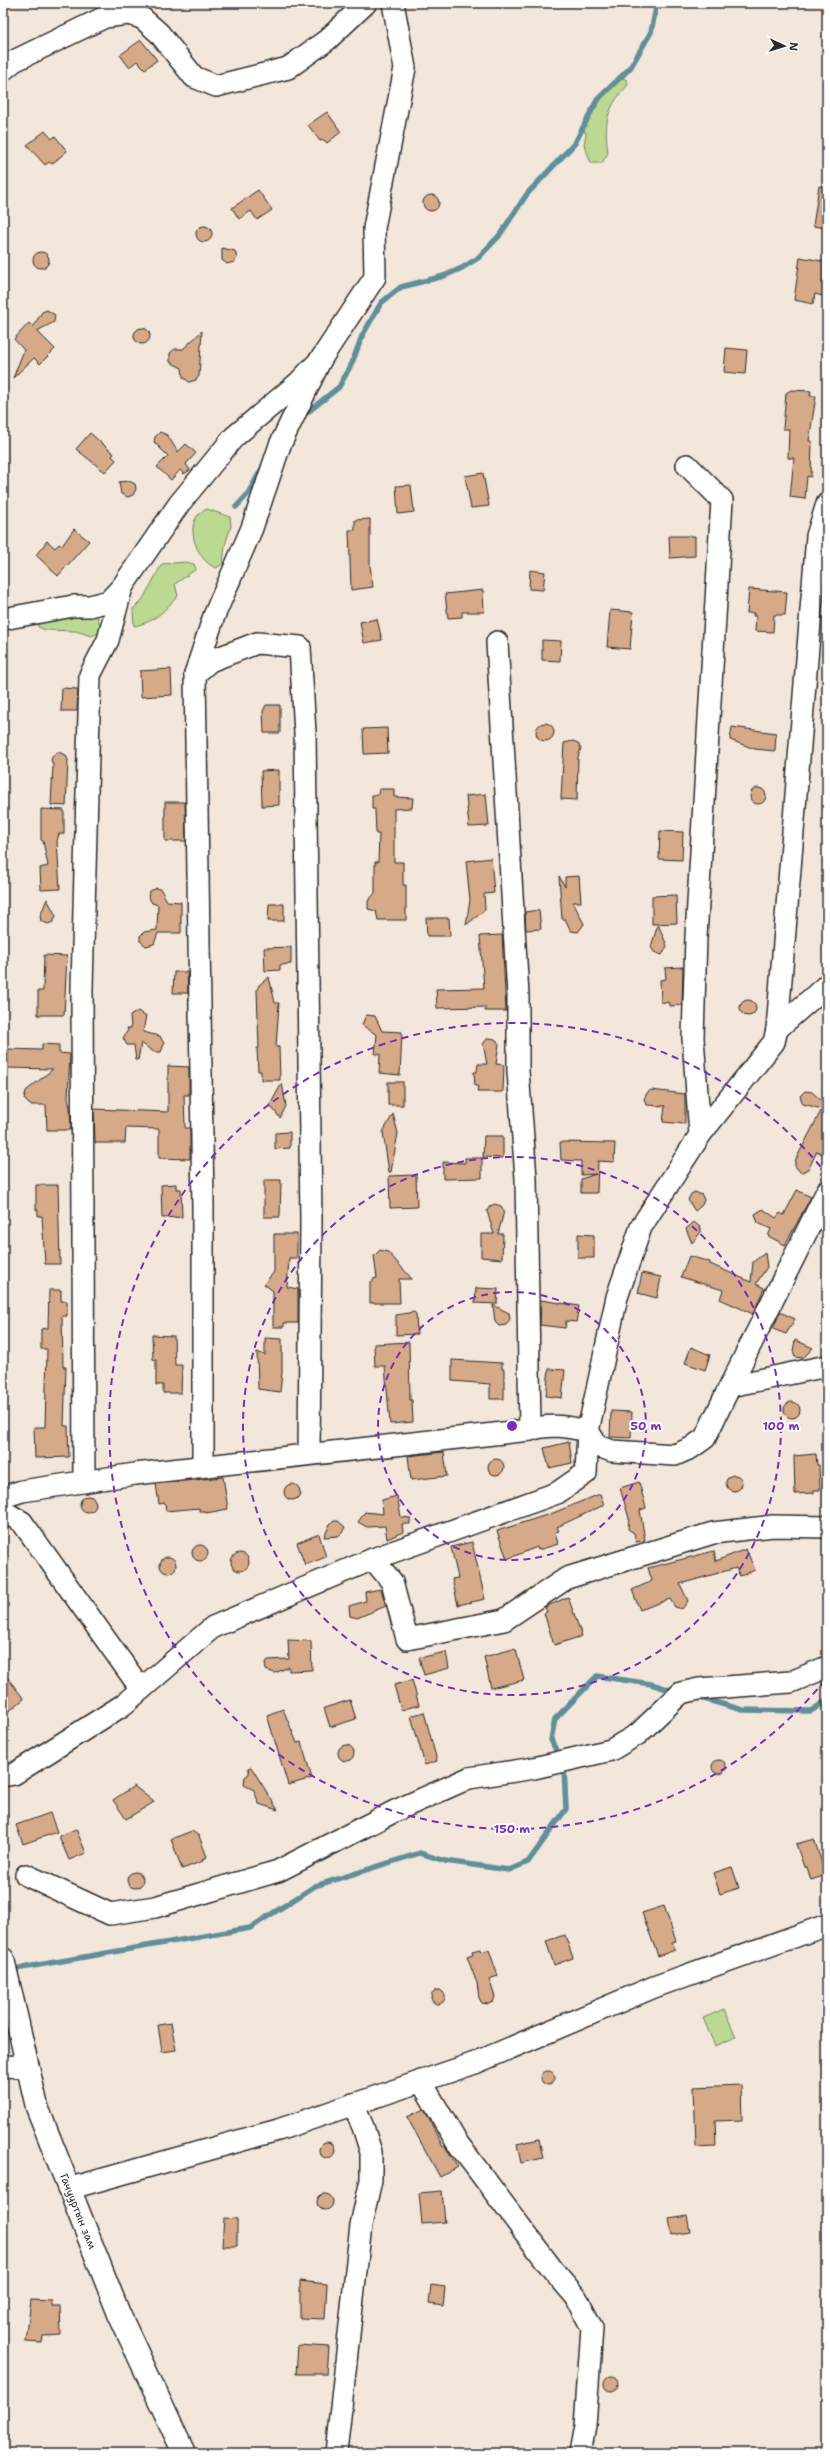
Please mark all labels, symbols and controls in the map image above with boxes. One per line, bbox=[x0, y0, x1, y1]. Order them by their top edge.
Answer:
north arrow bbox=[764, 26, 804, 66]
text: N bbox=[786, 42, 801, 52]
text: 50 m bbox=[631, 1418, 662, 1434]
text: 100 m bbox=[763, 1418, 800, 1434]
centre of rings bbox=[505, 1419, 519, 1433]
text: 150 m bbox=[494, 1821, 530, 1837]
street label: Гачууртын зам bbox=[56, 2171, 100, 2252]

